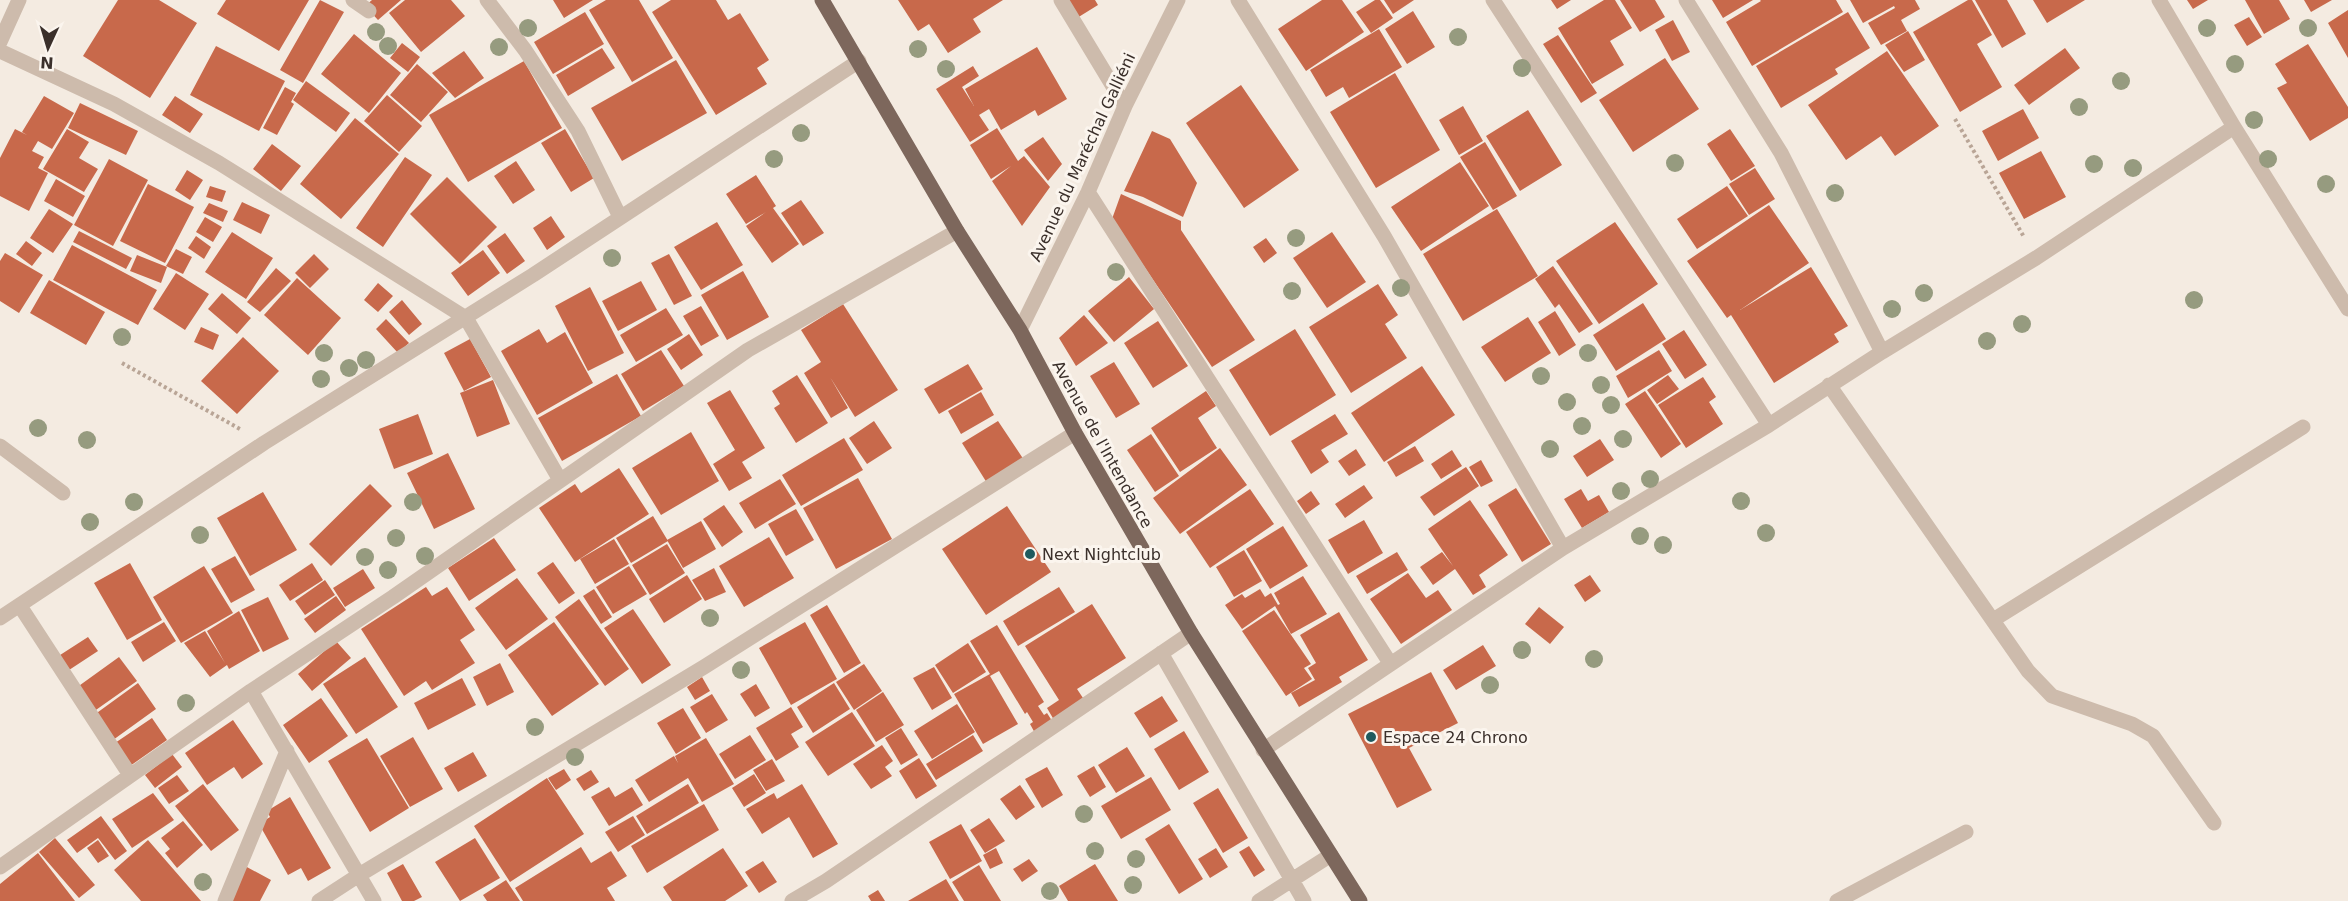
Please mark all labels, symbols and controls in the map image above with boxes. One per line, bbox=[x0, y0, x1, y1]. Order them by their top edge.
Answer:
north arrow bbox=[18, 18, 78, 78]
street label: Avenue du Maréchal Galliéni bbox=[1026, 50, 1139, 264]
text: N bbox=[40, 53, 54, 72]
street label: Avenue de l'Intendance bbox=[1049, 357, 1157, 531]
place label: Next Nightclub bbox=[1042, 545, 1161, 564]
marker: Next Nightclub bbox=[1023, 547, 1037, 561]
place label: Espace 24 Chrono bbox=[1383, 728, 1528, 747]
marker: Espace 24 Chrono bbox=[1364, 730, 1378, 744]

